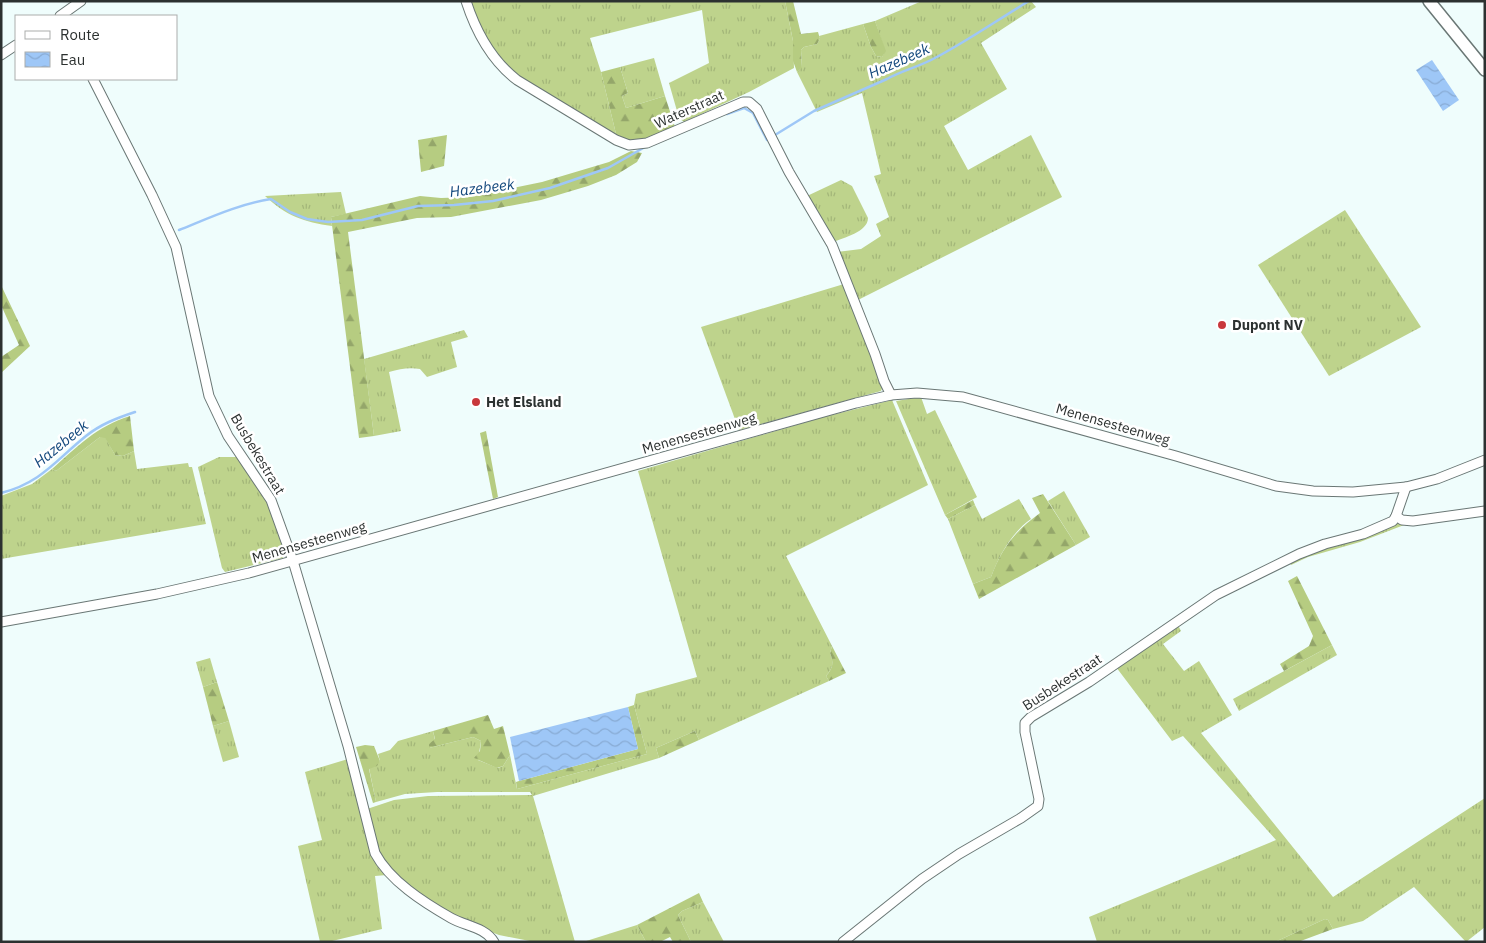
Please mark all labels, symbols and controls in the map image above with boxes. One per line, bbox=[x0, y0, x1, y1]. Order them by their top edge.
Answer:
legend bbox=[15, 15, 178, 80]
text: Route bbox=[60, 25, 100, 44]
water label: Hazebeek bbox=[865, 39, 933, 82]
text: Eau bbox=[60, 50, 85, 69]
street label: Waterstraat bbox=[652, 86, 727, 132]
water label: Hazebeek bbox=[449, 174, 516, 201]
place label: Dupont NV bbox=[1232, 316, 1303, 334]
marker: Dupont NV bbox=[1216, 319, 1228, 331]
place label: Het Elsland bbox=[486, 393, 562, 411]
marker: Het Elsland bbox=[470, 396, 482, 408]
street label: Menensesteenweg bbox=[1054, 399, 1173, 449]
street label: Menensesteenweg bbox=[640, 408, 759, 458]
street label: Busbekestraat bbox=[227, 410, 289, 498]
water label: Hazebeek bbox=[29, 416, 92, 471]
street label: Menensesteenweg bbox=[250, 517, 369, 567]
street label: Busbekestraat bbox=[1019, 650, 1105, 714]

